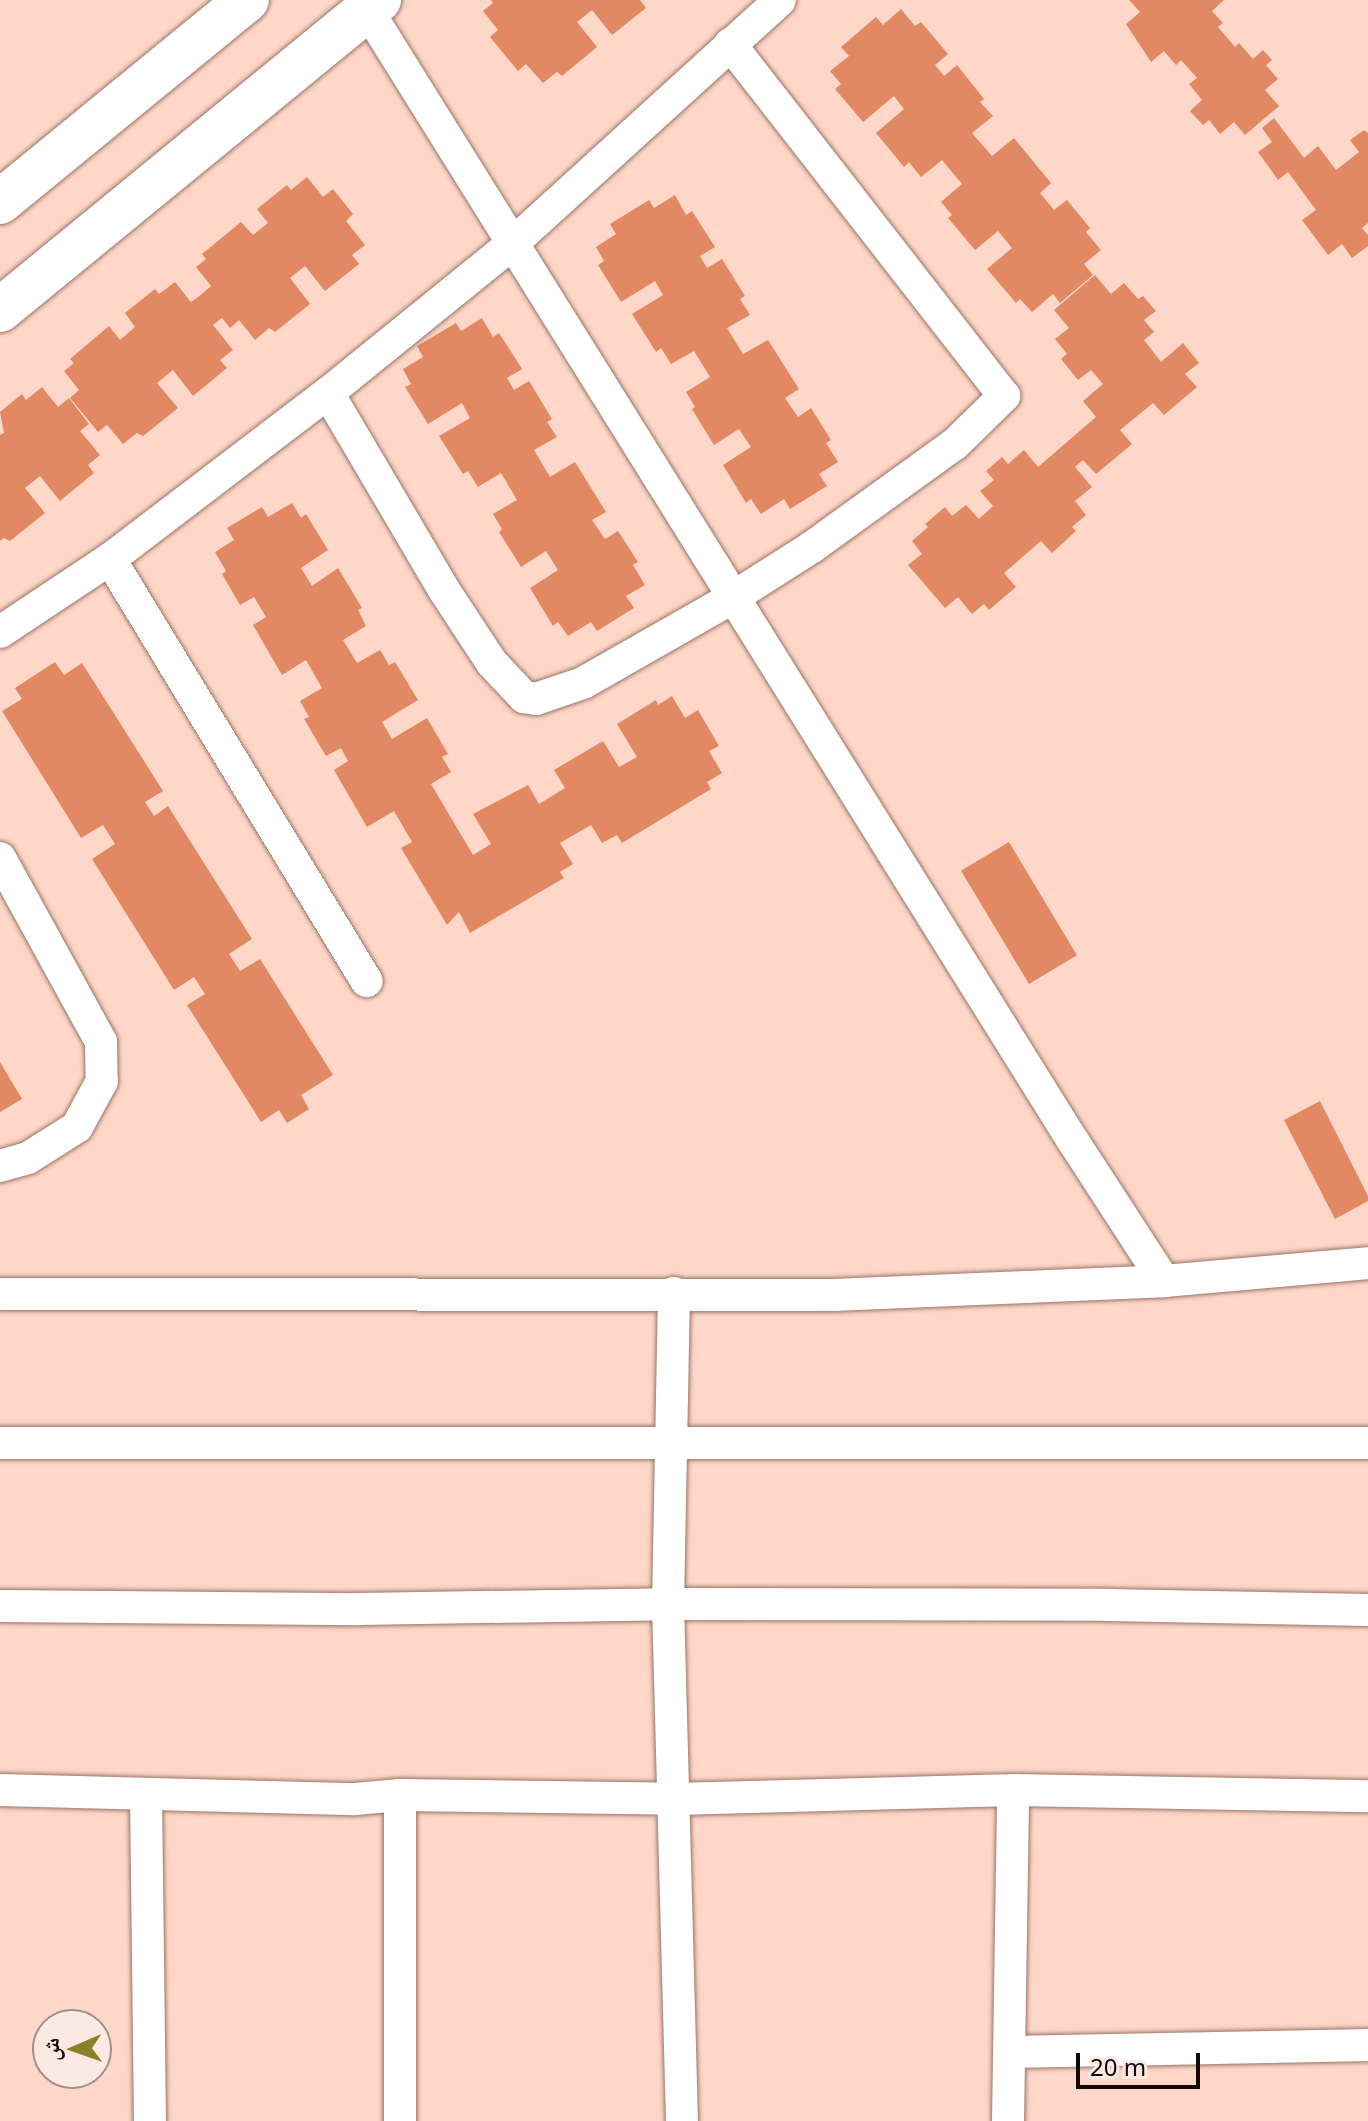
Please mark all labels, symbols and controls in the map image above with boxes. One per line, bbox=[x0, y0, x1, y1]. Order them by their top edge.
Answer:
north arrow bbox=[32, 2009, 112, 2089]
scale bar bbox=[1080, 2037, 1204, 2087]
text: ش bbox=[35, 2038, 65, 2062]
text: 20 m bbox=[1090, 2050, 1146, 2083]

